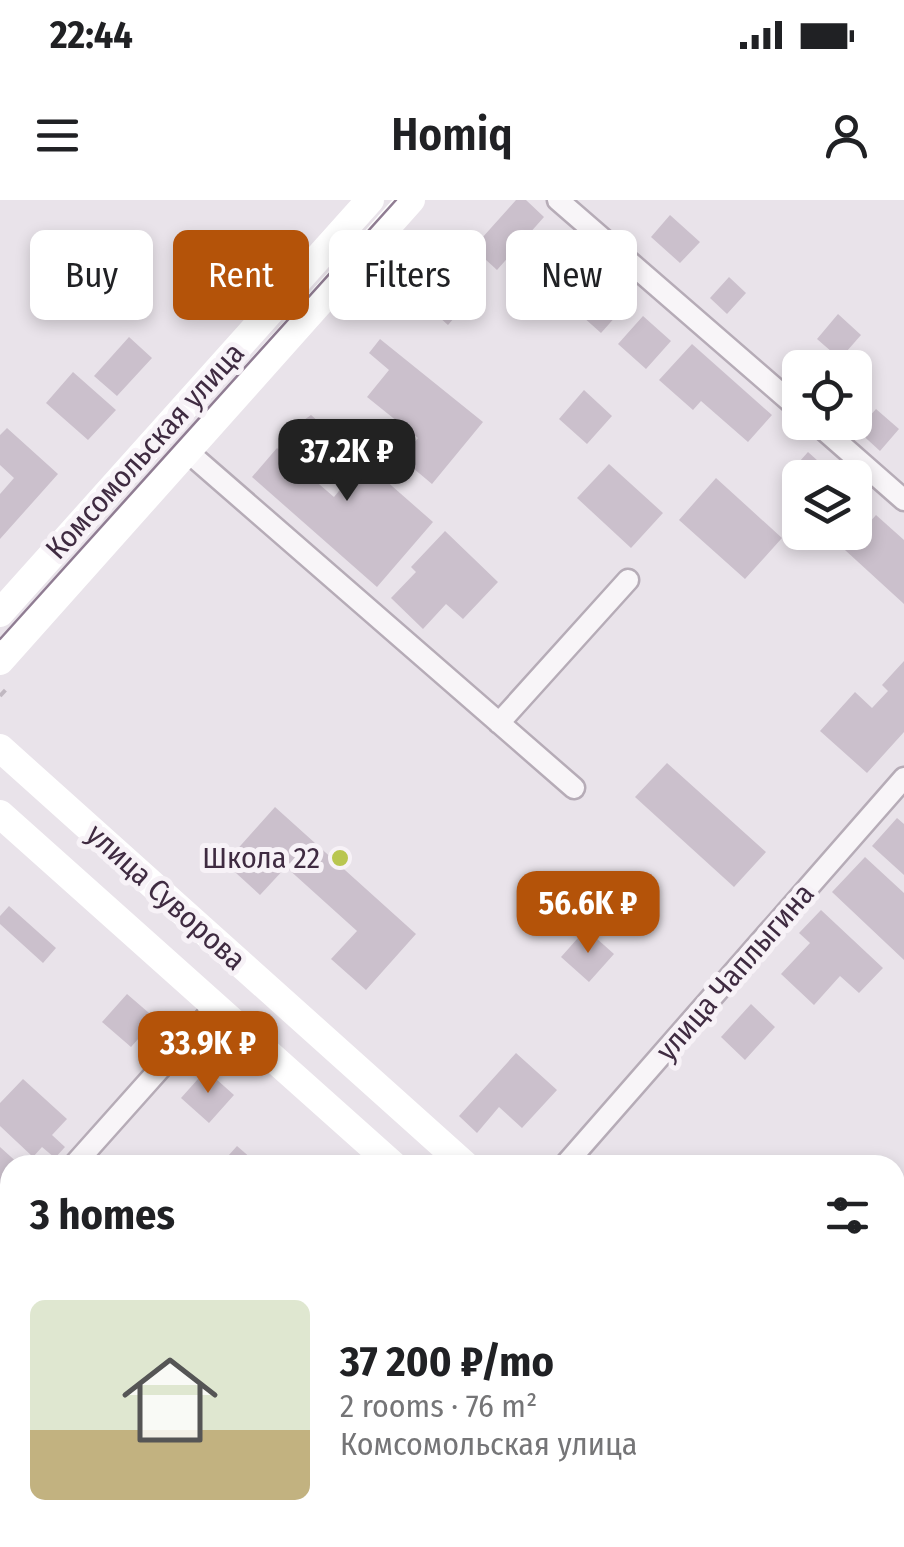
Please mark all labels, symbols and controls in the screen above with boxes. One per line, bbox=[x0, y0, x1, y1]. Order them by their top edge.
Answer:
text: 22:44 bbox=[50, 12, 133, 58]
icon: menu bbox=[30, 108, 85, 163]
text: Homiq bbox=[391, 108, 513, 162]
icon: person bbox=[819, 108, 874, 163]
chip: Buy bbox=[30, 230, 153, 320]
chip: Rent bbox=[173, 230, 309, 320]
chip: Filters bbox=[329, 230, 486, 320]
chip: New bbox=[506, 230, 637, 320]
street label: Комсомольская улица bbox=[38, 335, 252, 567]
map controls bbox=[782, 350, 872, 550]
button: locate bbox=[782, 350, 872, 440]
pin: 37.2K ₽ bbox=[255, 419, 439, 504]
text: 37.2K ₽ bbox=[300, 432, 394, 470]
button: layers bbox=[782, 460, 872, 550]
street label: улица Суворова bbox=[79, 816, 253, 978]
place label: Школа 22 bbox=[202, 840, 320, 876]
marker: Школа 22 bbox=[329, 847, 351, 869]
pin: 56.6K ₽ bbox=[496, 871, 680, 956]
street label: улица Чаплыгина bbox=[648, 876, 822, 1068]
text: 56.6K ₽ bbox=[539, 884, 637, 922]
pin: 33.9K ₽ bbox=[116, 1011, 300, 1096]
text: 33.9K ₽ bbox=[160, 1024, 256, 1062]
icon: filters bbox=[820, 1188, 875, 1243]
text: 3 homes bbox=[30, 1190, 175, 1240]
text: 37 200 ₽/mo bbox=[340, 1337, 554, 1387]
icon: home bbox=[110, 1340, 230, 1460]
text: 2 rooms · 76 m² bbox=[340, 1387, 537, 1425]
text: Комсомольская улица bbox=[340, 1425, 638, 1463]

